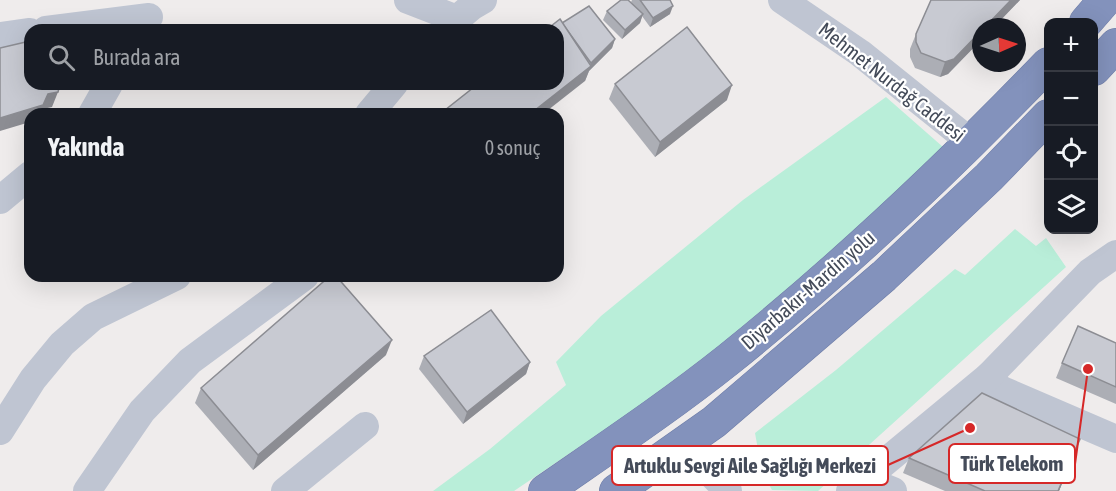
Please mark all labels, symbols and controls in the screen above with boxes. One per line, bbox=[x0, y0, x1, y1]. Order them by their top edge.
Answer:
street label: Mehmet Nurdağ Caddesi bbox=[814, 17, 970, 146]
north arrow bbox=[972, 18, 1026, 72]
map controls bbox=[1044, 18, 1098, 234]
button: + bbox=[1044, 18, 1098, 72]
search box bbox=[24, 24, 564, 90]
icon: search bbox=[45, 41, 78, 74]
text: Burada ara bbox=[93, 44, 181, 70]
button: − bbox=[1044, 72, 1098, 126]
button: locate bbox=[1044, 126, 1098, 180]
text: Yakında bbox=[48, 132, 124, 162]
text: 0 sonuç bbox=[485, 136, 540, 159]
button: layers bbox=[1044, 180, 1098, 234]
street label: Diyarbakır-Mardin yolu bbox=[736, 225, 879, 354]
callout: Türk Telekom bbox=[949, 444, 1075, 483]
callout: Artuklu Sevgi Aile Sağlığı Merkezi bbox=[612, 446, 888, 485]
text: Türk Telekom bbox=[961, 451, 1063, 475]
text: Artuklu Sevgi Aile Sağlığı Merkezi bbox=[623, 453, 876, 477]

